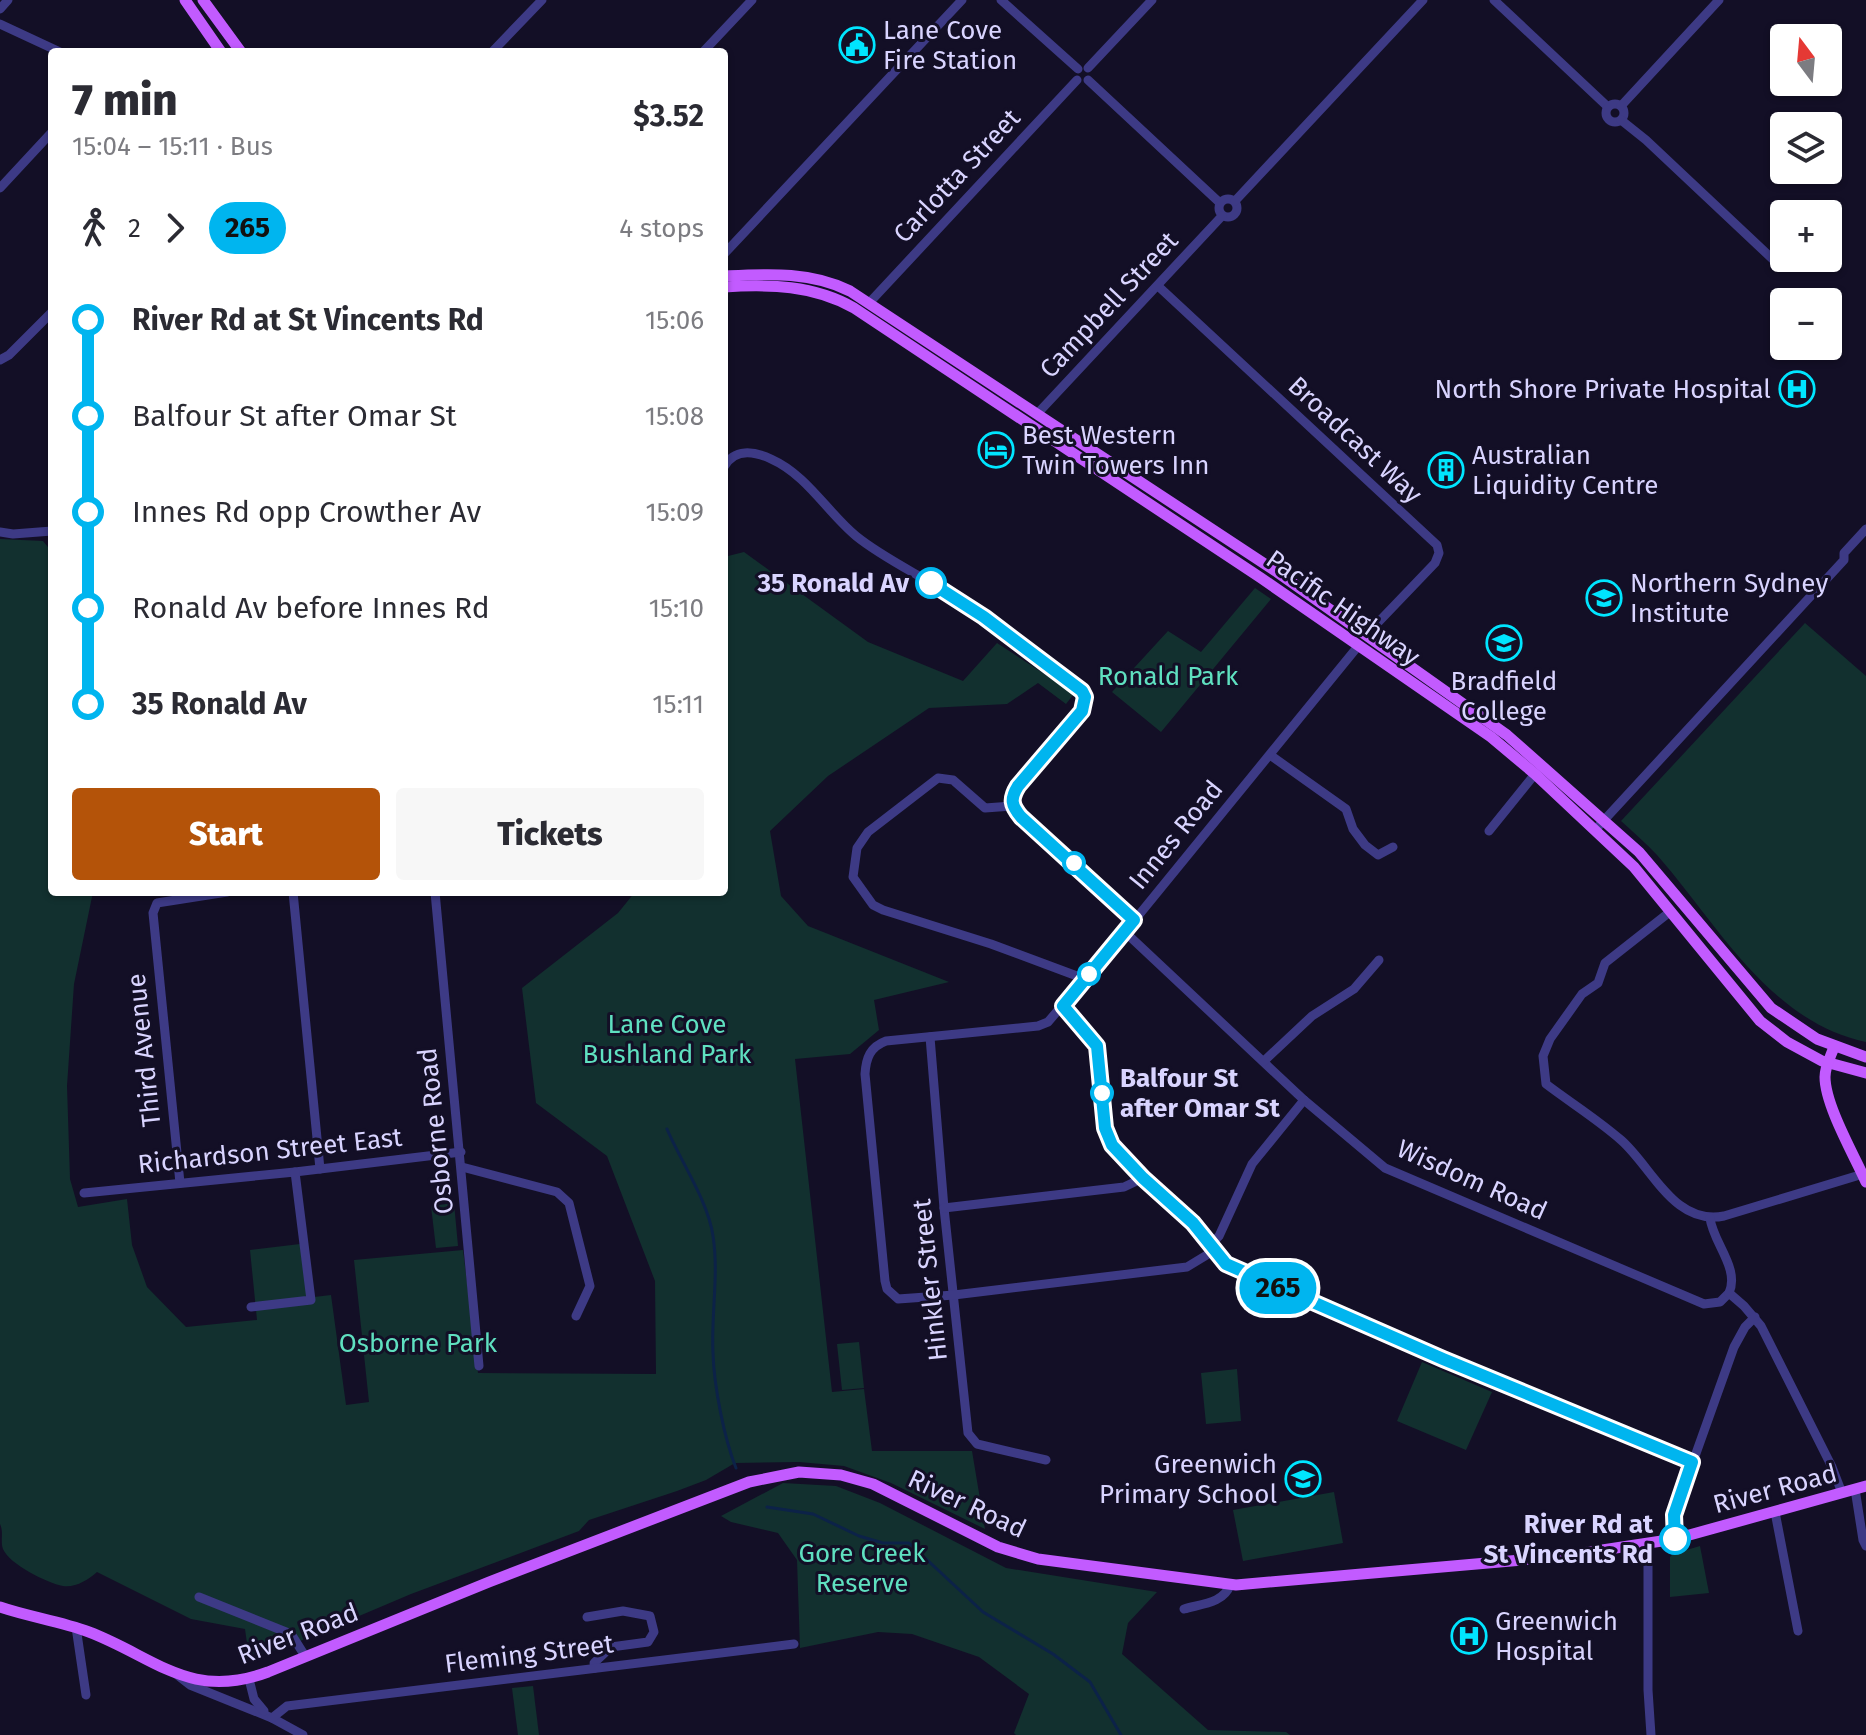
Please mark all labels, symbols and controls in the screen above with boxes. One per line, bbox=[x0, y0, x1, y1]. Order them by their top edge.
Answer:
place label: Lane Cove Fire Station bbox=[883, 15, 1017, 76]
north arrow bbox=[1770, 24, 1842, 96]
map controls bbox=[1770, 24, 1842, 360]
public building icon: Lane Cove Fire Station bbox=[838, 26, 876, 64]
text: 7 min bbox=[72, 74, 178, 127]
text: $3.52 bbox=[633, 98, 704, 134]
street label: Carlotta Street bbox=[887, 102, 1027, 249]
button: layers bbox=[1770, 112, 1842, 184]
text: 15:04 – 15:11 · Bus bbox=[72, 131, 273, 162]
button: + bbox=[1770, 200, 1842, 272]
icon: walk bbox=[72, 206, 116, 250]
icon: forward bbox=[153, 206, 197, 250]
text: 265 bbox=[225, 211, 270, 244]
text: 2 bbox=[128, 213, 141, 244]
text: 4 stops bbox=[619, 213, 704, 244]
street label: Campbell Street bbox=[1033, 225, 1185, 384]
button: − bbox=[1770, 288, 1842, 360]
text: River Rd at St Vincents Rd bbox=[132, 302, 484, 338]
text: 15:06 bbox=[645, 305, 704, 336]
street label: Broadcast Way bbox=[1282, 370, 1428, 510]
hospital icon: North Shore Private Hospital bbox=[1778, 370, 1816, 408]
place label: North Shore Private Hospital bbox=[1435, 374, 1771, 405]
text: Balfour St after Omar St bbox=[132, 398, 457, 434]
text: 15:08 bbox=[645, 401, 704, 432]
place label: Best Western Twin Towers Inn bbox=[1022, 420, 1210, 481]
hotel icon: Best Western Twin Towers Inn bbox=[977, 431, 1015, 469]
place label: Australian Liquidity Centre bbox=[1472, 440, 1658, 501]
building icon: Australian Liquidity Centre bbox=[1427, 451, 1465, 489]
text: Innes Rd opp Crowther Av bbox=[132, 494, 481, 530]
text: 15:09 bbox=[646, 497, 704, 528]
street label: Pacific Highway bbox=[1260, 544, 1426, 673]
place label: 35 Ronald Av bbox=[757, 568, 910, 599]
marker: 35 Ronald Av bbox=[916, 568, 946, 598]
place label: Northern Sydney Institute bbox=[1630, 568, 1828, 629]
school or university icon: Northern Sydney Institute bbox=[1585, 579, 1623, 617]
text: Ronald Av before Innes Rd bbox=[132, 590, 490, 626]
text: 15:10 bbox=[649, 593, 704, 624]
school or university icon: Bradfield College bbox=[1485, 624, 1523, 662]
park label: Ronald Park bbox=[1098, 661, 1239, 692]
place label: Bradfield College bbox=[1451, 666, 1557, 727]
text: 35 Ronald Av bbox=[132, 686, 307, 722]
text: 15:11 bbox=[652, 689, 704, 720]
street label: Innes Road bbox=[1123, 774, 1229, 896]
button: Start bbox=[72, 788, 380, 880]
button: Tickets bbox=[396, 788, 704, 880]
unlabelled marker bbox=[1063, 852, 1085, 874]
unlabelled marker bbox=[1078, 963, 1100, 985]
street label: Third Avenue bbox=[121, 972, 167, 1128]
park label: Lane Cove Bushland Park bbox=[583, 1009, 752, 1070]
street label: Osborne Road bbox=[412, 1046, 460, 1216]
place label: Balfour St after Omar St bbox=[1120, 1063, 1281, 1124]
marker: Balfour St after Omar St bbox=[1091, 1082, 1113, 1104]
street label: Richardson Street East bbox=[136, 1122, 404, 1180]
street label: Wisdom Road bbox=[1392, 1133, 1552, 1227]
street label: Hinkler Street bbox=[906, 1197, 954, 1363]
line badge: 265 bbox=[1232, 1262, 1324, 1314]
text: 265 bbox=[1255, 1271, 1301, 1304]
park label: Osborne Park bbox=[339, 1328, 498, 1359]
place label: Greenwich Primary School bbox=[1099, 1449, 1277, 1510]
street label: River Road bbox=[1710, 1458, 1840, 1520]
school or university icon: Greenwich Primary School bbox=[1284, 1460, 1322, 1498]
street label: River Road bbox=[903, 1463, 1031, 1545]
place label: River Rd at St Vincents Rd bbox=[1483, 1509, 1654, 1570]
marker: River Rd at St Vincents Rd bbox=[1660, 1524, 1690, 1554]
park label: Gore Creek Reserve bbox=[799, 1538, 926, 1599]
street label: River Road bbox=[233, 1597, 363, 1671]
place label: Greenwich Hospital bbox=[1495, 1606, 1618, 1667]
hospital icon: Greenwich Hospital bbox=[1450, 1617, 1488, 1655]
street label: Fleming Street bbox=[443, 1628, 616, 1680]

